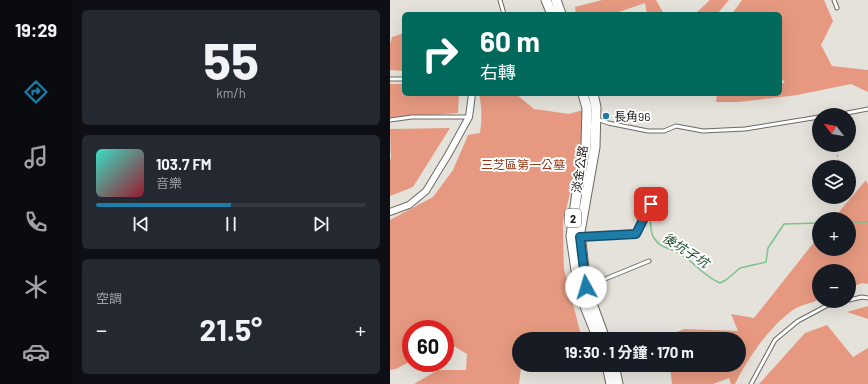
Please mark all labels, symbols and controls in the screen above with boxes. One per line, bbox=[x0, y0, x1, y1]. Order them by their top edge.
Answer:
text: 19:29 bbox=[15, 19, 57, 41]
text: 60 m bbox=[480, 24, 540, 58]
text: 55 bbox=[203, 28, 259, 90]
icon: right bbox=[414, 28, 466, 80]
text: 右轉 bbox=[480, 61, 516, 83]
icon: directions bbox=[22, 78, 50, 106]
text: km/h bbox=[216, 85, 246, 101]
north arrow bbox=[812, 108, 856, 152]
map controls bbox=[812, 108, 856, 308]
place label: 長角96 bbox=[614, 109, 650, 123]
marker: 長角96 bbox=[601, 111, 611, 121]
icon: music bbox=[22, 143, 50, 171]
street label: 淡金公路 bbox=[568, 144, 590, 194]
text: 103.7 FM bbox=[156, 155, 212, 173]
park label: 三芝區第一公墓 bbox=[481, 157, 565, 171]
button: layers bbox=[812, 160, 856, 204]
text: 音樂 bbox=[156, 175, 182, 191]
pin bbox=[634, 187, 668, 221]
icon: arrive bbox=[640, 193, 662, 215]
icon: phone bbox=[22, 208, 50, 236]
road number: 2 bbox=[565, 209, 581, 227]
button: + bbox=[812, 212, 856, 256]
icon: previous bbox=[130, 213, 152, 235]
icon: pause bbox=[220, 213, 242, 235]
icon: next bbox=[310, 213, 332, 235]
water label: 後坑子坑 bbox=[660, 229, 714, 272]
button: − bbox=[812, 264, 856, 308]
position arrow bbox=[565, 266, 607, 308]
icon: climate bbox=[22, 273, 50, 301]
text: 空調 bbox=[96, 290, 122, 306]
text: 21.5° bbox=[200, 311, 262, 347]
text: − bbox=[96, 316, 107, 342]
text: + bbox=[355, 316, 366, 342]
speed limit sign: 60 bbox=[402, 320, 454, 372]
icon: car bbox=[22, 338, 50, 366]
text: 19:30 · 1 分鐘 · 170 m bbox=[564, 343, 694, 361]

